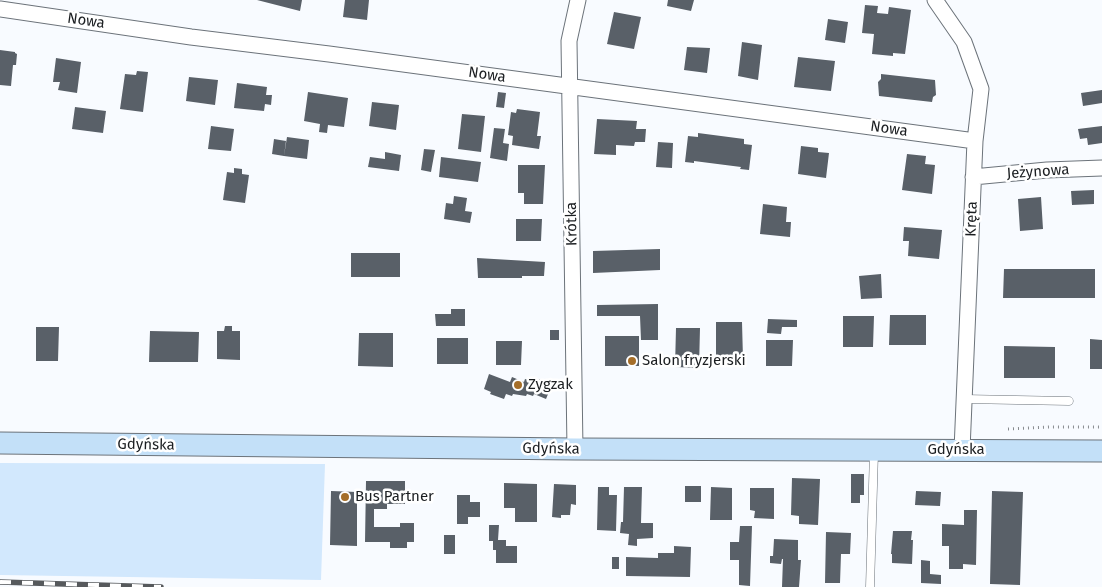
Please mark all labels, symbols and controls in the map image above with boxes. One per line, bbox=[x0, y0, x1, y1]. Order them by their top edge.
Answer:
street label: Nowa bbox=[66, 9, 106, 33]
street label: Nowa bbox=[467, 63, 507, 87]
street label: Nowa bbox=[869, 117, 909, 141]
street label: Jeżynowa bbox=[1006, 161, 1070, 183]
street label: Kręta bbox=[962, 201, 982, 237]
street label: Krótka bbox=[563, 202, 581, 246]
place label: Salon fryzjerski bbox=[642, 352, 746, 370]
marker: Salon fryzjerski bbox=[626, 355, 638, 367]
place label: Zygzak bbox=[528, 376, 573, 394]
marker: Zygzak bbox=[512, 379, 524, 391]
street label: Gdyńska bbox=[117, 436, 175, 454]
street label: Gdyńska bbox=[522, 440, 580, 458]
street label: Gdyńska bbox=[927, 441, 985, 459]
place label: Bus Partner bbox=[355, 488, 434, 506]
marker: Bus Partner bbox=[339, 491, 351, 503]

